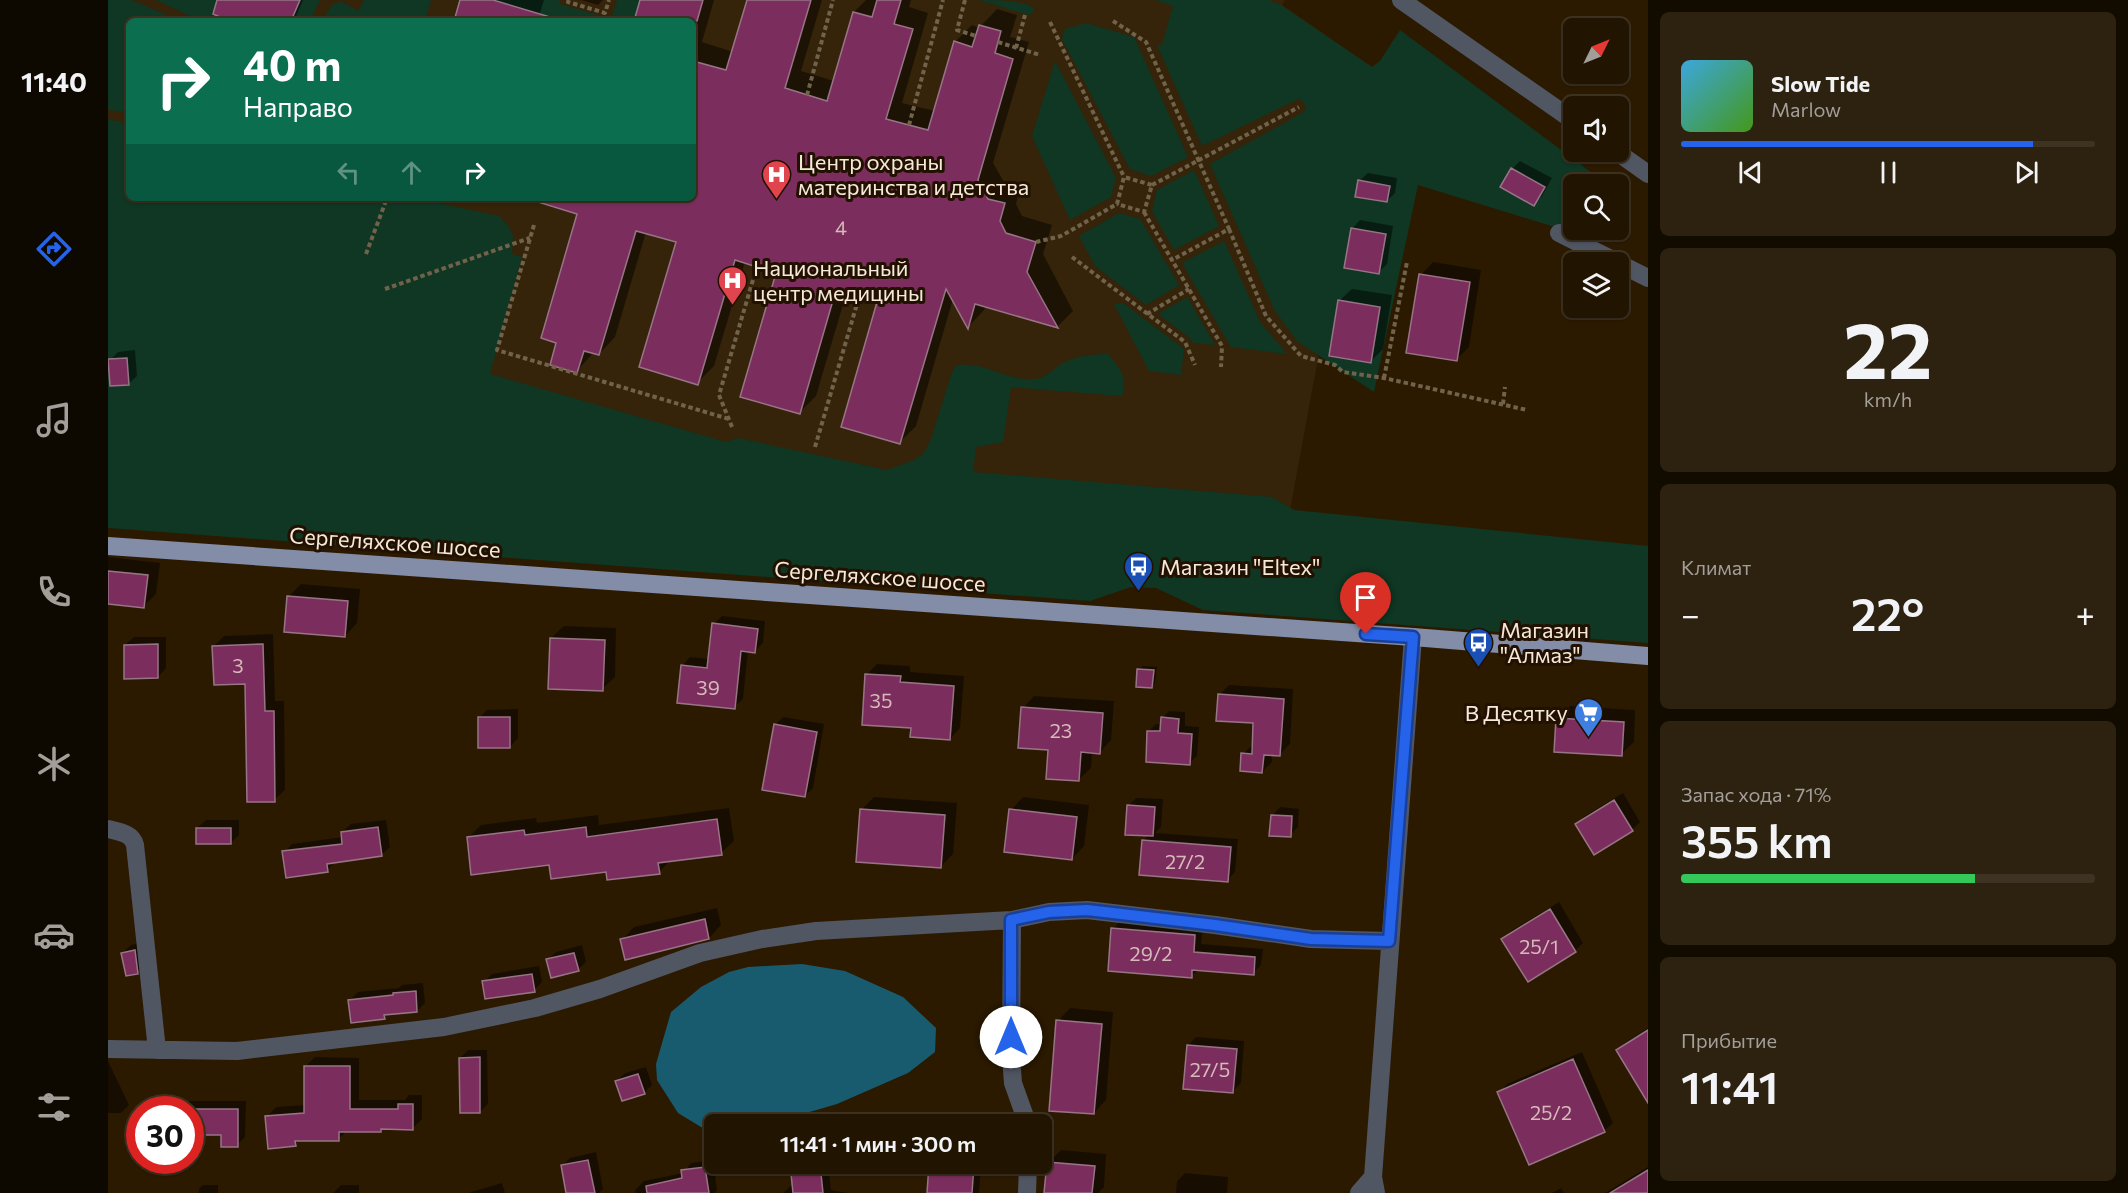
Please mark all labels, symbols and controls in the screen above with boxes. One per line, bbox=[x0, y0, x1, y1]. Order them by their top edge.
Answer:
north arrow bbox=[1563, 18, 1629, 84]
map controls bbox=[1563, 18, 1629, 318]
text: 40 m bbox=[243, 38, 341, 90]
icon: right bbox=[144, 42, 222, 120]
text: 11:40 bbox=[21, 65, 87, 98]
text: Slow Tide bbox=[1771, 70, 1870, 97]
text: Направо bbox=[243, 90, 353, 123]
button: sound bbox=[1563, 96, 1629, 162]
text: Marlow bbox=[1771, 97, 1841, 121]
place label: Центр охраны материнства и детства bbox=[798, 148, 1029, 200]
icon: left bbox=[332, 156, 365, 189]
icon: ahead bbox=[395, 156, 428, 189]
icon: right bbox=[458, 156, 491, 189]
icon: previous bbox=[1734, 156, 1767, 189]
icon: pause bbox=[1872, 156, 1905, 189]
icon: next bbox=[2010, 156, 2043, 189]
hospital icon: Центр охраны материнства и детства bbox=[761, 158, 793, 200]
button: search bbox=[1563, 174, 1629, 240]
house number: 4 bbox=[835, 215, 847, 239]
icon: directions bbox=[33, 228, 75, 270]
button: layers bbox=[1563, 252, 1629, 318]
place label: Национальный центр медицины bbox=[753, 254, 924, 306]
hospital icon: Национальный центр медицины bbox=[716, 264, 748, 306]
text: 22 bbox=[1844, 300, 1932, 395]
text: km/h bbox=[1864, 387, 1912, 411]
icon: music bbox=[33, 399, 75, 441]
street label: Сергеляхское шоссе bbox=[288, 521, 502, 563]
bus stop icon: Магазин "Eltex" bbox=[1123, 550, 1155, 592]
place label: Магазин "Eltex" bbox=[1160, 553, 1320, 580]
street label: Сергеляхское шоссе bbox=[773, 555, 987, 597]
text: Климат bbox=[1681, 555, 1751, 579]
icon: phone bbox=[33, 571, 75, 613]
pin bbox=[1340, 572, 1391, 634]
icon: arrive bbox=[1349, 581, 1382, 614]
text: 22° bbox=[1851, 585, 1924, 640]
text: − bbox=[1681, 593, 1700, 634]
text: + bbox=[2076, 593, 2095, 634]
place label: Магазин "Алмаз" bbox=[1500, 616, 1589, 668]
bus stop icon: Магазин "Алмаз" bbox=[1463, 626, 1495, 668]
house number: 3 bbox=[232, 653, 244, 677]
house number: 39 bbox=[696, 675, 720, 699]
house number: 35 bbox=[870, 688, 892, 712]
supermarket icon: В Десятку bbox=[1573, 696, 1605, 738]
place label: В Десятку bbox=[1465, 699, 1568, 726]
house number: 23 bbox=[1050, 718, 1072, 742]
icon: climate bbox=[33, 743, 75, 785]
text: Запас хода · 71% bbox=[1681, 782, 1831, 806]
text: 355 km bbox=[1681, 812, 1832, 867]
house number: 27/2 bbox=[1165, 849, 1205, 873]
icon: car bbox=[33, 914, 75, 956]
house number: 25/1 bbox=[1519, 934, 1559, 958]
house number: 29/2 bbox=[1130, 941, 1172, 965]
position arrow bbox=[979, 1005, 1043, 1069]
text: Прибытие bbox=[1681, 1028, 1777, 1052]
house number: 27/5 bbox=[1190, 1057, 1230, 1081]
text: 11:41 bbox=[1681, 1058, 1779, 1113]
icon: filters bbox=[33, 1086, 75, 1128]
speed limit sign: 30 bbox=[126, 1096, 204, 1174]
house number: 25/2 bbox=[1530, 1100, 1572, 1124]
text: 11:41 · 1 мин · 300 m bbox=[780, 1130, 976, 1157]

